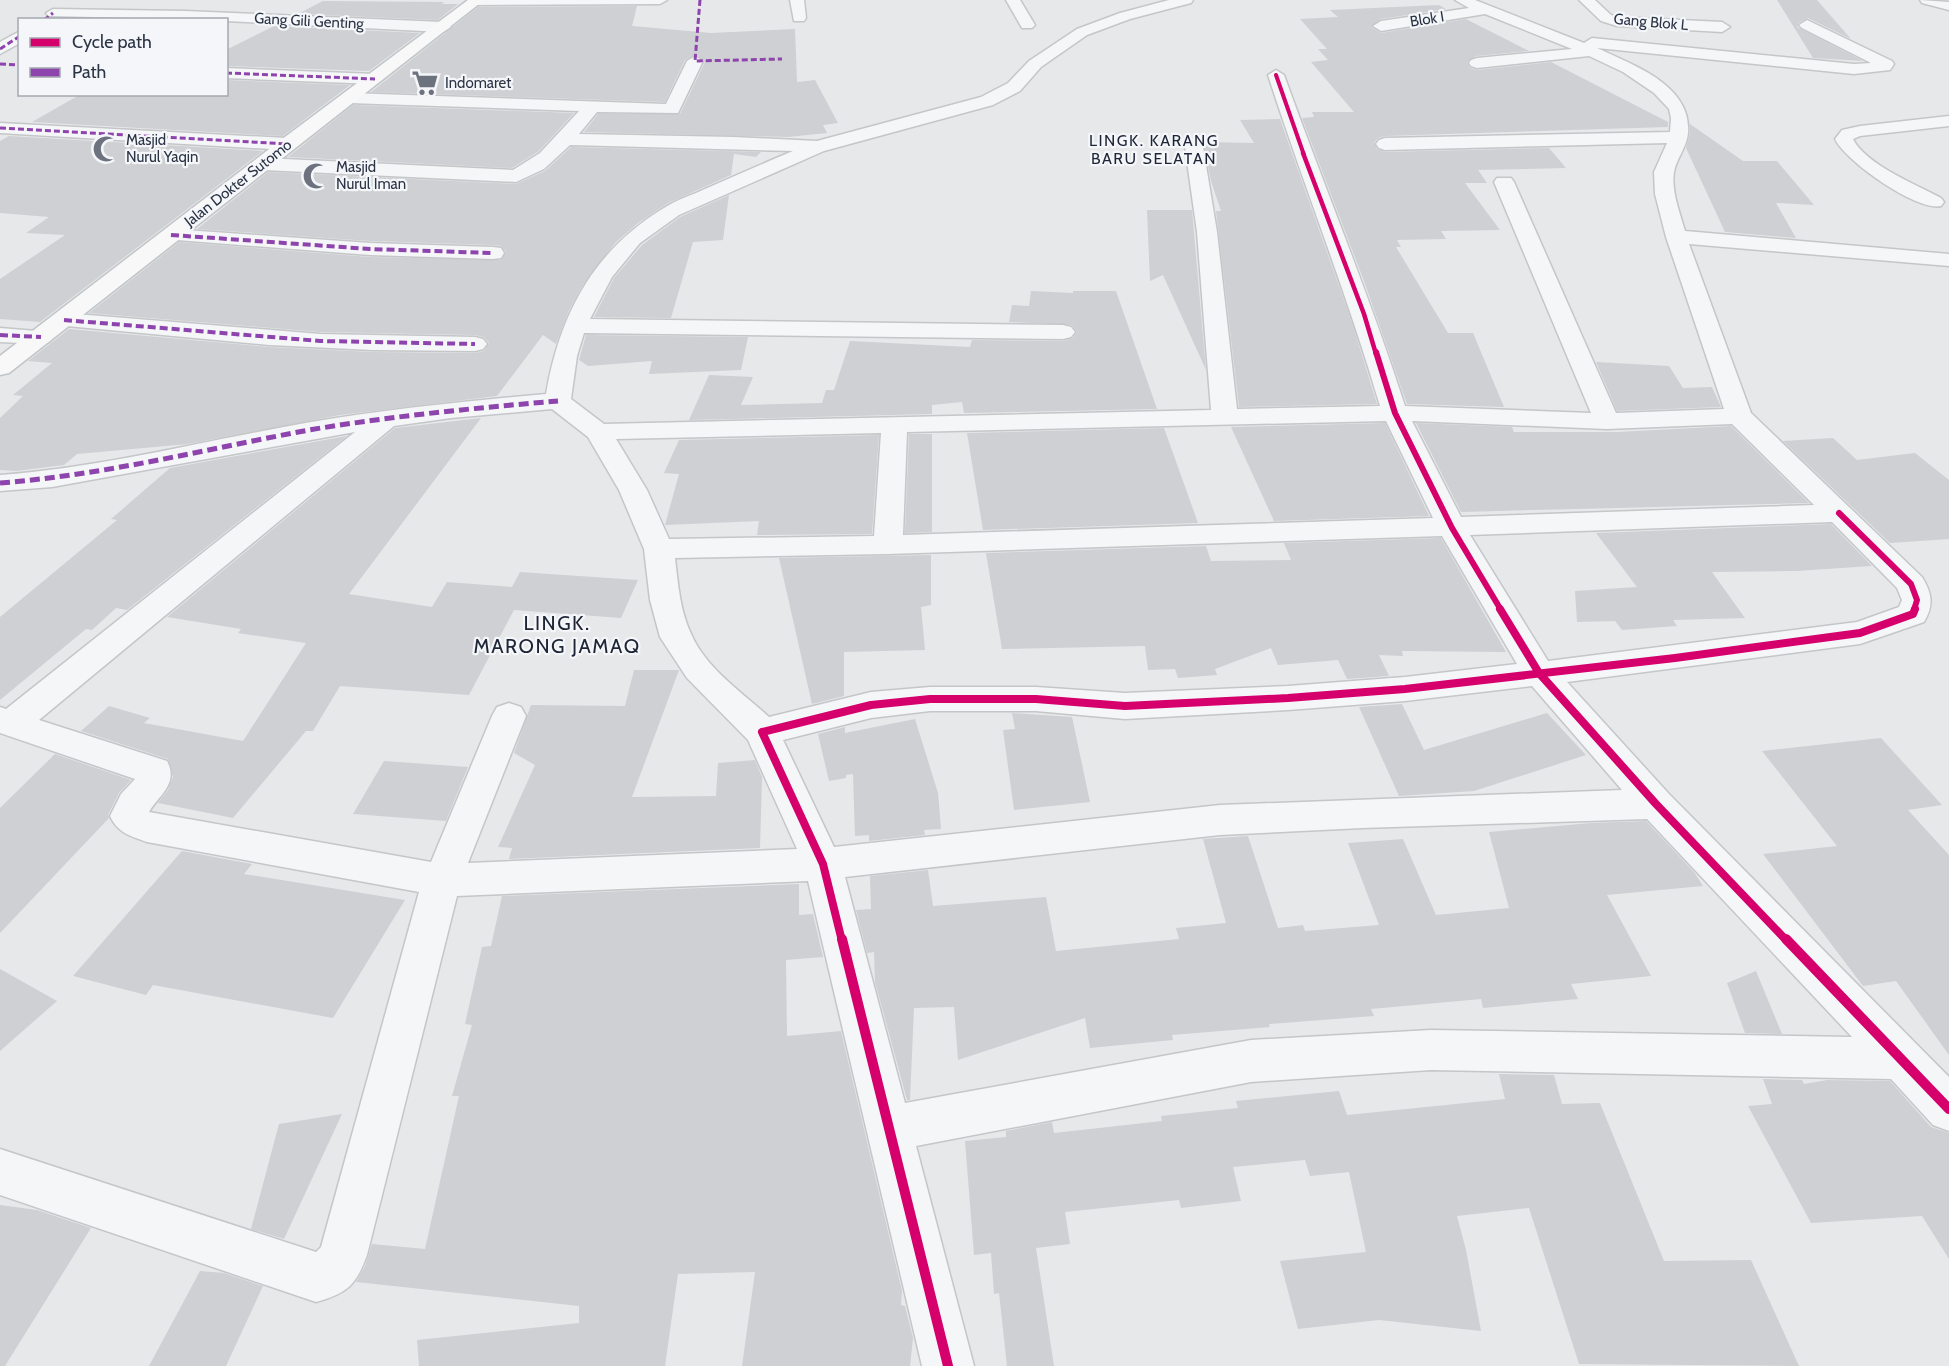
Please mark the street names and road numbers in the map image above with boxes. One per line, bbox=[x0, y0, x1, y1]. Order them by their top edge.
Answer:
street label: Blok I bbox=[1409, 7, 1445, 31]
street label: Gang Gili Genting bbox=[254, 9, 365, 33]
street label: Gang Blok L bbox=[1613, 10, 1689, 34]
street label: Jalan Dokter Sutomo bbox=[180, 136, 295, 231]

